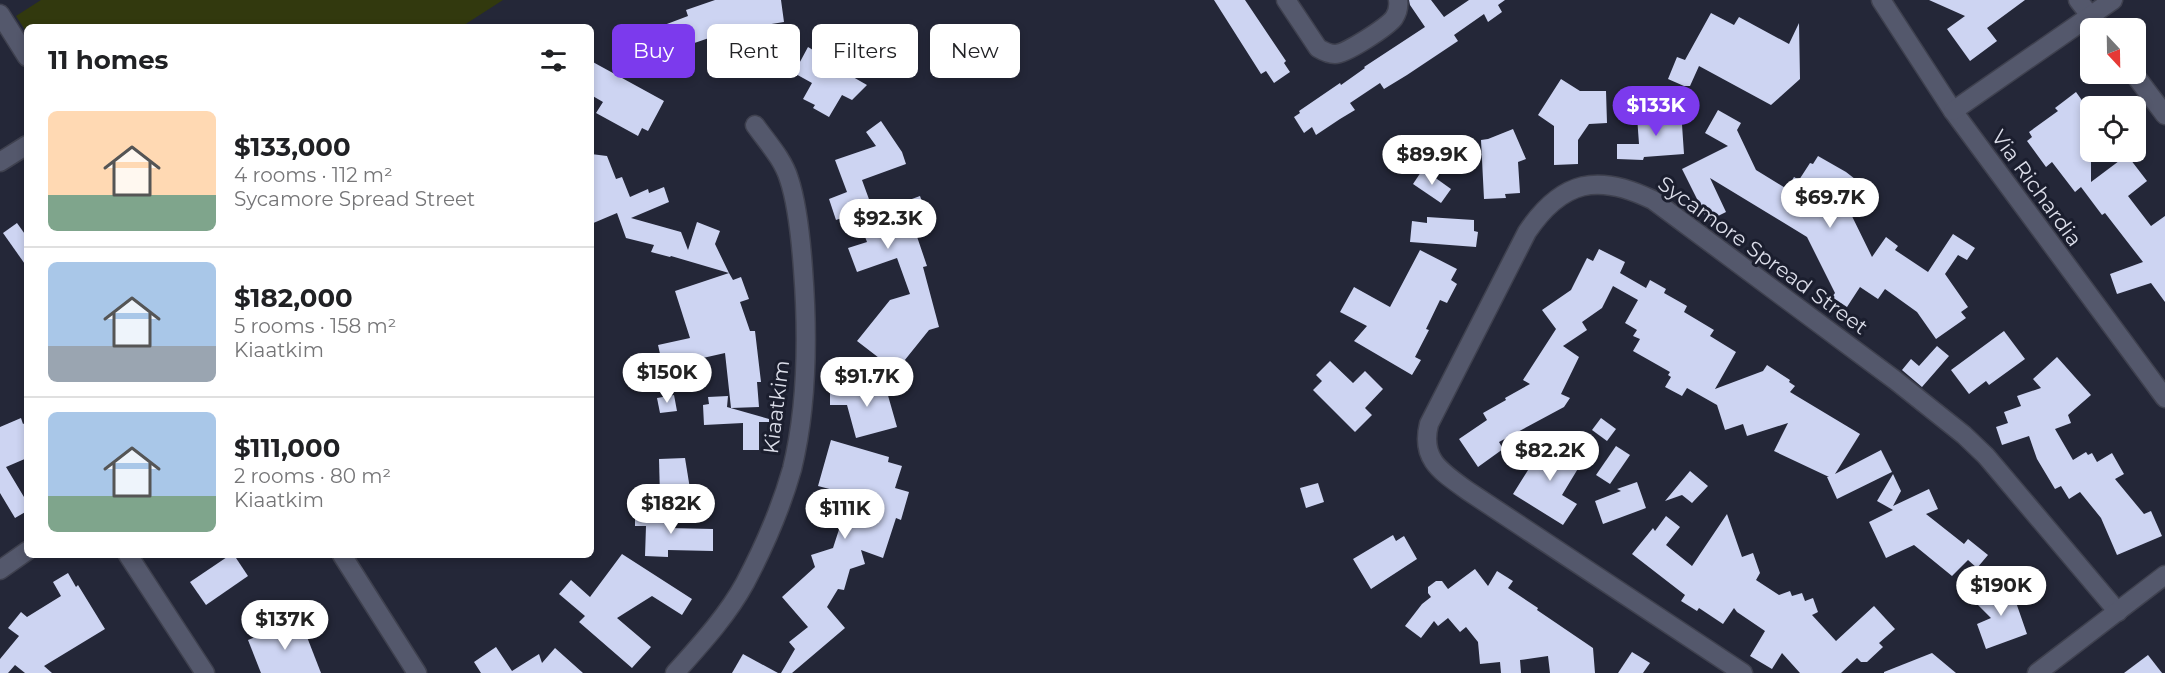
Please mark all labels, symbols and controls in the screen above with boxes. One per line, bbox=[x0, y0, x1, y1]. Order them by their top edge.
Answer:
north arrow bbox=[2080, 18, 2146, 84]
map controls bbox=[2080, 18, 2146, 162]
chip: Buy bbox=[612, 24, 695, 78]
chip: Rent bbox=[707, 24, 800, 78]
chip: Filters bbox=[812, 24, 918, 78]
chip: New bbox=[930, 24, 1020, 78]
text: 11 homes bbox=[48, 44, 168, 76]
icon: filters bbox=[537, 44, 570, 77]
pin: $133K bbox=[1614, 86, 1698, 137]
text: $133K bbox=[1627, 93, 1685, 117]
button: locate bbox=[2080, 96, 2146, 162]
street label: Via Richardia bbox=[1987, 125, 2087, 251]
text: $133,000 bbox=[234, 131, 351, 163]
icon: home bbox=[96, 135, 168, 207]
pin: $89.9K bbox=[1383, 135, 1481, 186]
text: $89.9K bbox=[1396, 142, 1468, 166]
text: 4 rooms · 112 m² bbox=[234, 163, 393, 187]
street label: Sycamore Spread Street bbox=[1653, 170, 1873, 340]
pin: $69.7K bbox=[1781, 178, 1879, 229]
text: $69.7K bbox=[1795, 185, 1865, 209]
text: Sycamore Spread Street bbox=[234, 187, 475, 211]
pin: $92.3K bbox=[839, 199, 937, 250]
text: $92.3K bbox=[853, 206, 923, 230]
text: $182,000 bbox=[234, 282, 353, 314]
icon: home bbox=[96, 286, 168, 358]
text: 5 rooms · 158 m² bbox=[234, 314, 396, 338]
text: Kiaatkim bbox=[234, 338, 324, 362]
pin: $150K bbox=[625, 353, 709, 404]
pin: $91.7K bbox=[818, 357, 916, 408]
street label: Kiaatkim bbox=[758, 359, 794, 455]
text: $150K bbox=[637, 360, 697, 384]
text: $91.7K bbox=[834, 364, 900, 388]
pin: $82.2K bbox=[1501, 431, 1599, 482]
text: $111,000 bbox=[234, 432, 340, 464]
icon: home bbox=[96, 436, 168, 508]
text: $82.2K bbox=[1515, 438, 1585, 462]
text: 2 rooms · 80 m² bbox=[234, 464, 391, 488]
pin: $182K bbox=[629, 484, 713, 535]
text: Kiaatkim bbox=[234, 488, 324, 512]
pin: $111K bbox=[803, 489, 887, 540]
text: $182K bbox=[641, 491, 701, 515]
text: $111K bbox=[820, 496, 870, 520]
pin: $190K bbox=[1959, 566, 2043, 617]
text: $190K bbox=[1970, 573, 2032, 597]
pin: $137K bbox=[243, 600, 327, 651]
text: $137K bbox=[255, 607, 315, 631]

